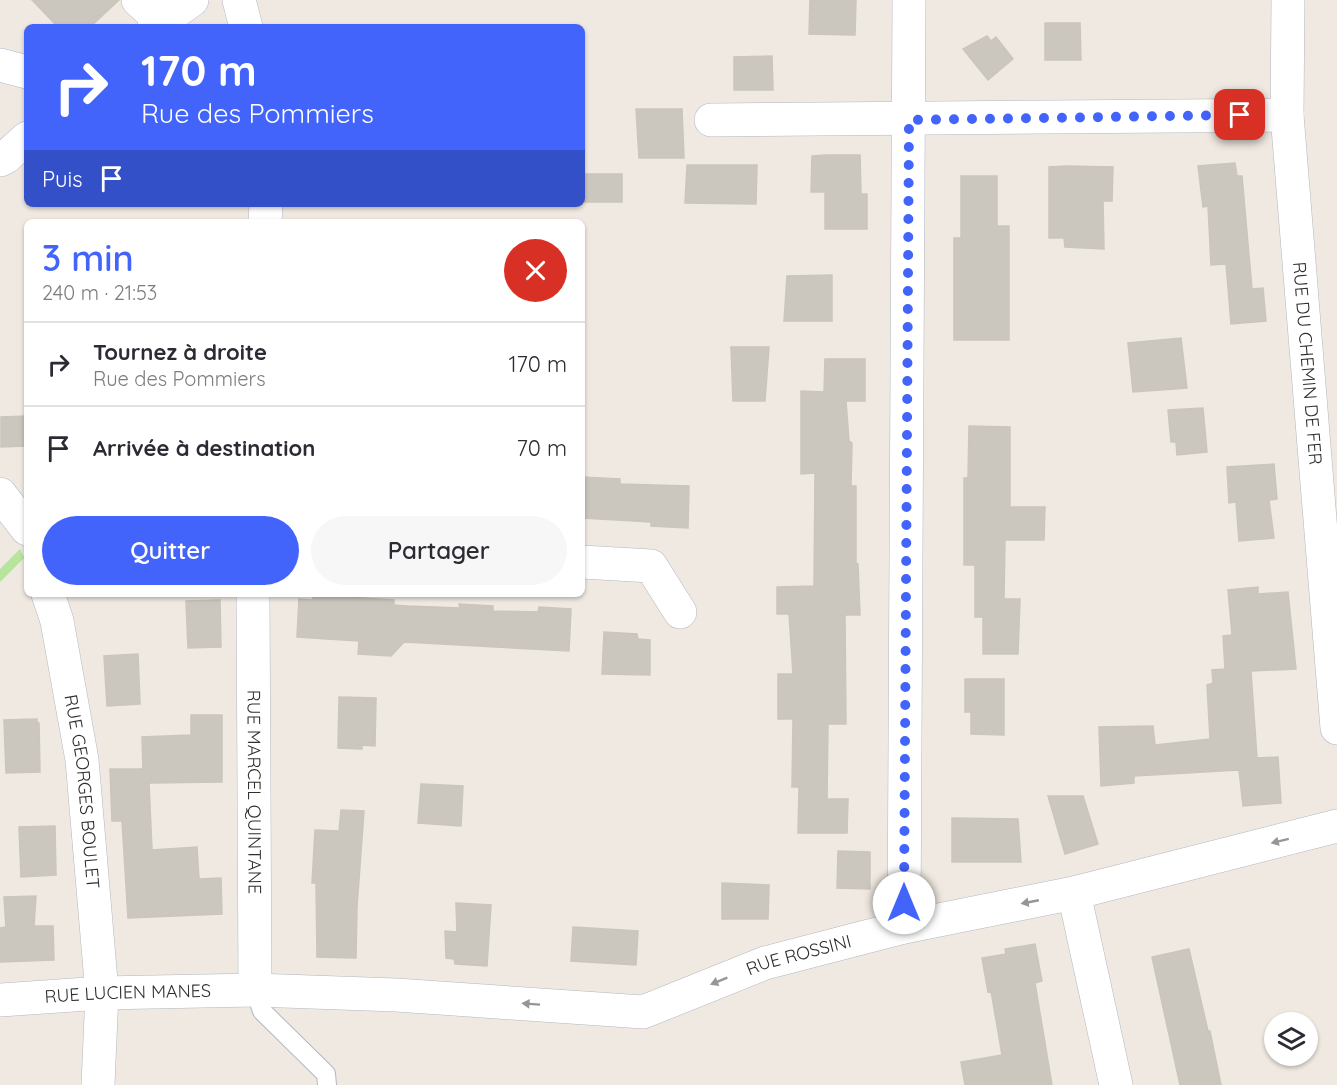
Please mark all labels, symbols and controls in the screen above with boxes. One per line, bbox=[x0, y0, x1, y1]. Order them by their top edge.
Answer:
text: 170 m bbox=[141, 44, 257, 97]
icon: right bbox=[42, 48, 120, 126]
pin bbox=[1214, 89, 1265, 140]
text: Rue des Pommiers bbox=[141, 96, 374, 130]
icon: arrive bbox=[1223, 98, 1256, 131]
icon: arrive bbox=[95, 162, 128, 195]
text: Puis bbox=[42, 165, 83, 193]
text: 3 min bbox=[42, 235, 134, 280]
button: close bbox=[504, 239, 567, 302]
street label: RUE DU CHEMIN DE FER bbox=[1288, 261, 1327, 466]
text: 240 m · 21:53 bbox=[42, 280, 157, 305]
text: Tournez à droite bbox=[93, 338, 267, 366]
icon: right bbox=[42, 348, 75, 381]
text: 170 m bbox=[508, 350, 567, 378]
text: Rue des Pommiers bbox=[93, 366, 266, 391]
icon: arrive bbox=[42, 432, 75, 465]
text: Arrivée à destination bbox=[93, 434, 315, 462]
text: 70 m bbox=[517, 434, 567, 462]
button: Quitter bbox=[42, 516, 299, 585]
button: Partager bbox=[311, 516, 567, 585]
street label: RUE MARCEL QUINTANE bbox=[242, 690, 267, 894]
street label: RUE GEORGES BOULET bbox=[59, 693, 105, 890]
one-way arrow bbox=[1271, 836, 1290, 846]
position arrow bbox=[872, 871, 936, 935]
one-way arrow bbox=[1020, 898, 1039, 907]
street label: RUE ROSSINI bbox=[742, 929, 854, 980]
one-way arrow bbox=[710, 977, 728, 987]
street label: RUE LUCIEN MANES bbox=[44, 979, 211, 1008]
one-way arrow bbox=[521, 1000, 540, 1009]
map controls bbox=[1264, 1012, 1318, 1066]
button: layers bbox=[1264, 1012, 1318, 1066]

